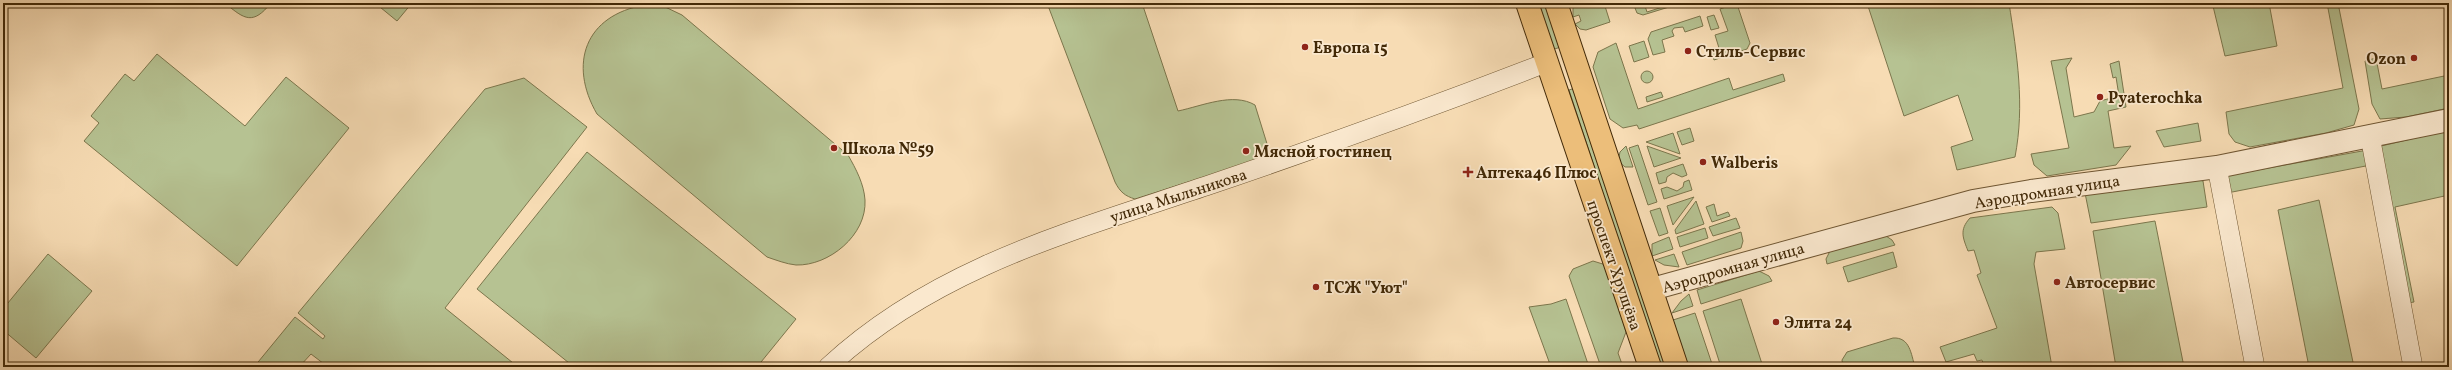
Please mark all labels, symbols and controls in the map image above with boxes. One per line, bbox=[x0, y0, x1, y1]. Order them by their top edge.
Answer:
place label: Европа 15 bbox=[1313, 38, 1388, 60]
marker: Европа 15 bbox=[1300, 42, 1310, 52]
place label: Стиль-Сервис bbox=[1696, 42, 1806, 64]
marker: Стиль-Сервис bbox=[1683, 46, 1693, 56]
place label: Ozon bbox=[2366, 49, 2406, 71]
marker: Ozon bbox=[2409, 53, 2419, 63]
place label: Pyaterochka bbox=[2108, 88, 2203, 110]
marker: Pyaterochka bbox=[2095, 92, 2105, 102]
place label: Школа №59 bbox=[842, 139, 934, 161]
place label: Мясной гостинец bbox=[1254, 142, 1392, 164]
marker: Школа №59 bbox=[829, 143, 839, 153]
marker: Мясной гостинец bbox=[1241, 146, 1251, 156]
place label: Walberis bbox=[1711, 153, 1778, 175]
marker: Walberis bbox=[1698, 157, 1708, 167]
place label: Аптека46 Плюс bbox=[1476, 163, 1597, 185]
street label: улица Мыльникова bbox=[1107, 164, 1250, 229]
marker: Аптека46 Плюс bbox=[1463, 167, 1473, 177]
street label: Аэродромная улица bbox=[1973, 171, 2122, 215]
street label: проспект Хрущёва bbox=[1580, 197, 1646, 334]
street label: Аэродромная улица bbox=[1660, 238, 1807, 300]
place label: Автосервис bbox=[2065, 273, 2156, 295]
marker: Автосервис bbox=[2052, 277, 2062, 287]
place label: ТСЖ "Уют" bbox=[1324, 278, 1408, 300]
marker: ТСЖ "Уют" bbox=[1311, 282, 1321, 292]
place label: Элита 24 bbox=[1784, 313, 1853, 335]
marker: Элита 24 bbox=[1771, 317, 1781, 327]

